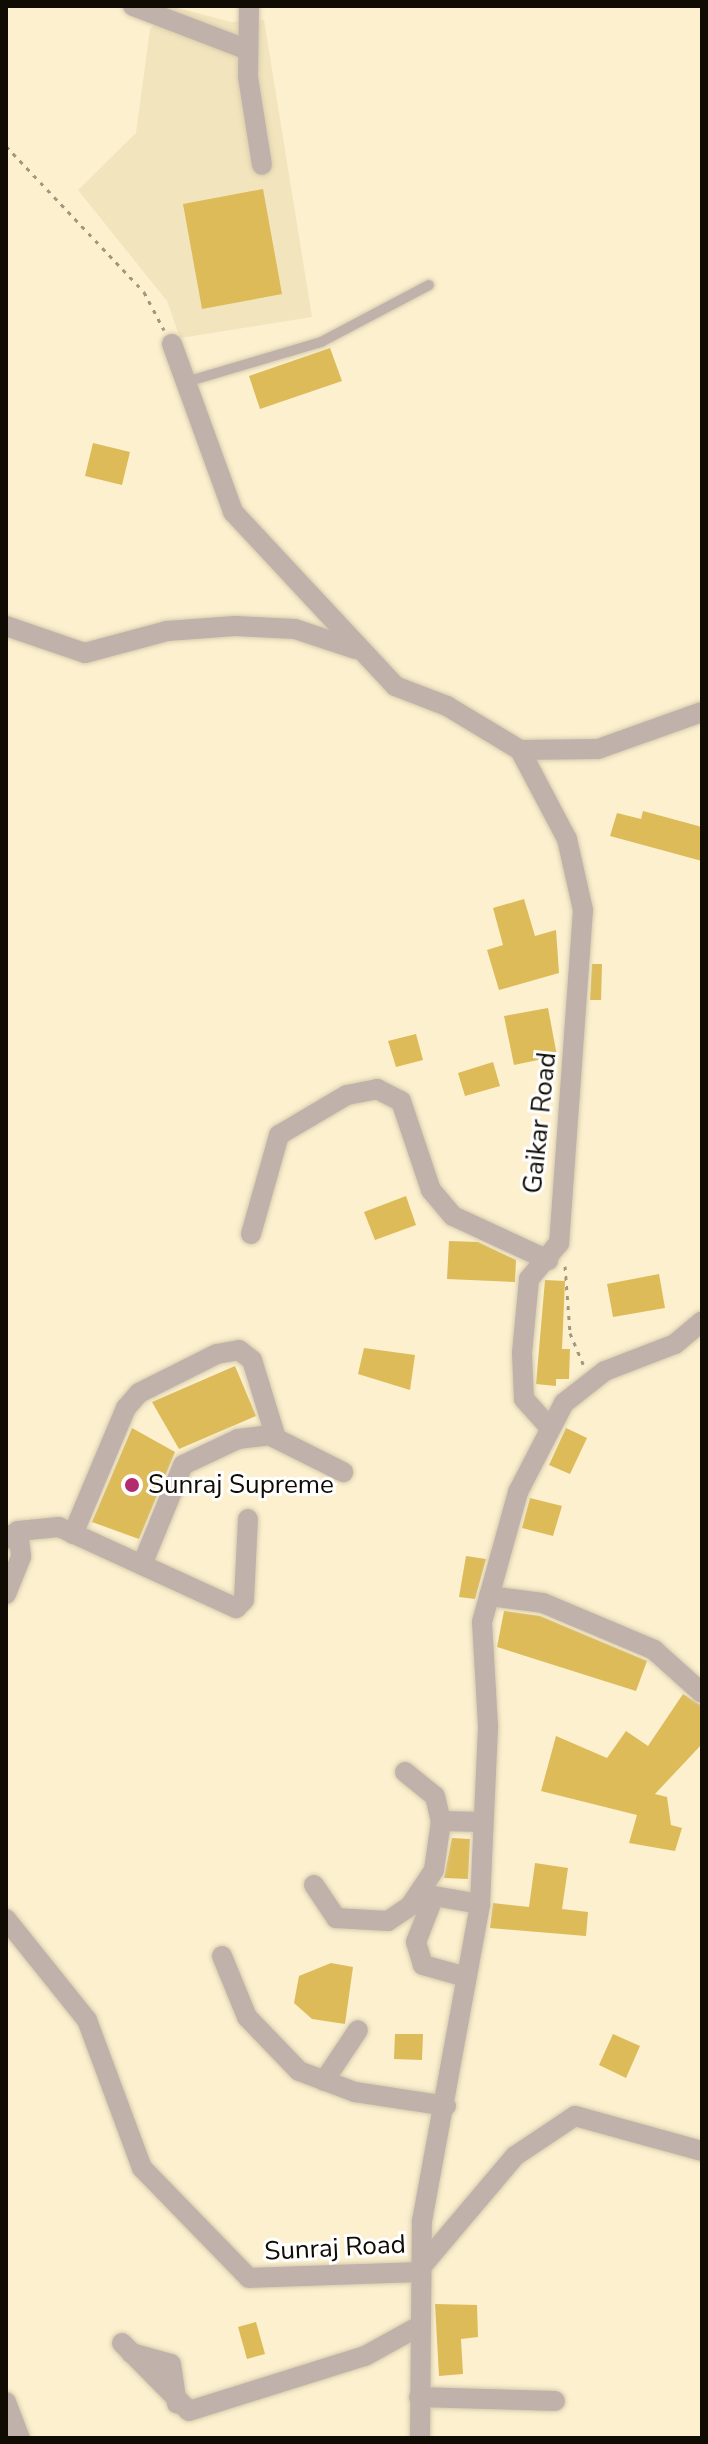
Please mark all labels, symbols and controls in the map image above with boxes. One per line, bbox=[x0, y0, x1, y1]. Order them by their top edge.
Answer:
street label: Gaikar Road bbox=[517, 1051, 563, 1195]
place label: Sunraj Supreme bbox=[148, 1469, 334, 1501]
marker: Sunraj Supreme bbox=[123, 1476, 141, 1494]
street label: Sunraj Road bbox=[263, 2229, 407, 2267]

